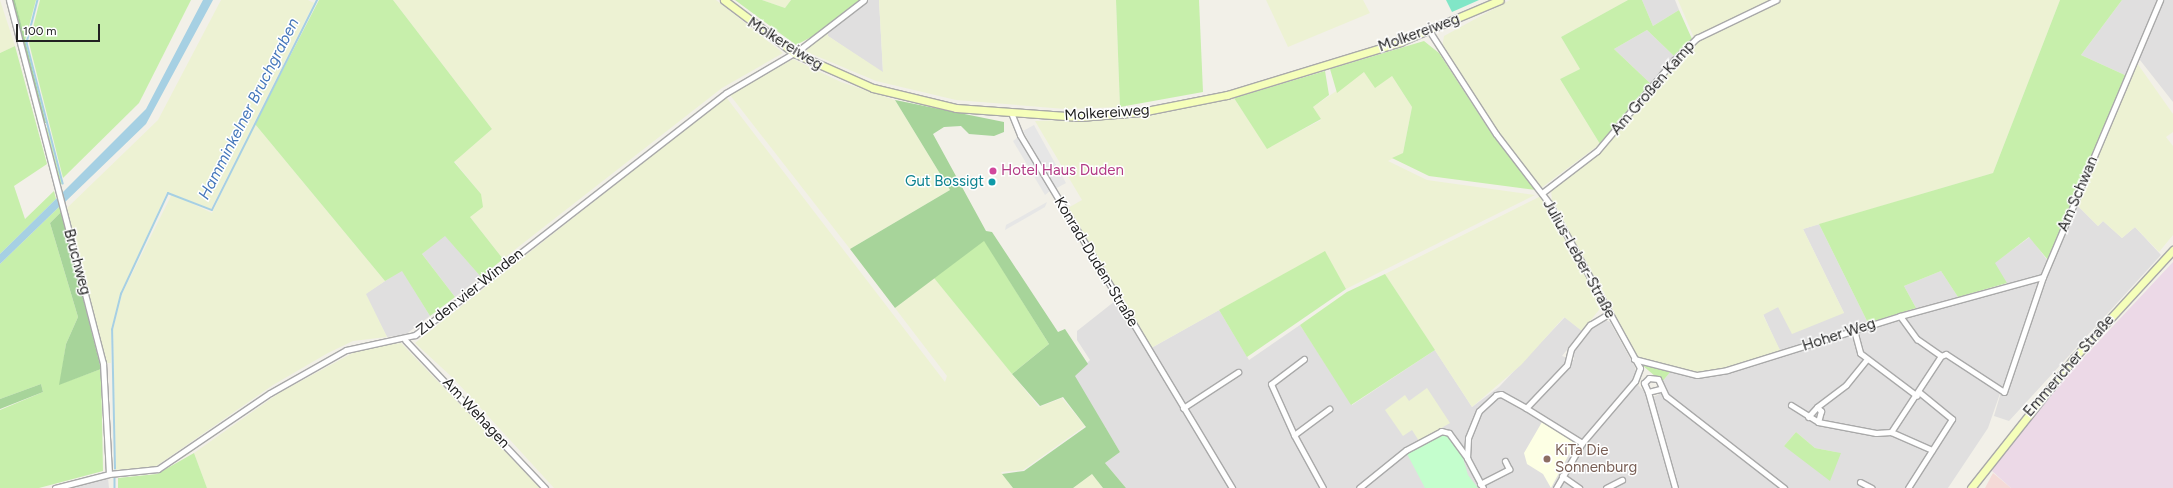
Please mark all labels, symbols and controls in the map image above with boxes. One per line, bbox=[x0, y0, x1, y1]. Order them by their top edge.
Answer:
street label: Molkereiweg bbox=[1376, 10, 1462, 56]
street label: Molkereiweg bbox=[744, 14, 826, 74]
water label: Hamminkelner Bruchgraben bbox=[195, 15, 303, 203]
scale bar bbox=[18, 16, 102, 42]
text: 100 m bbox=[23, 24, 57, 38]
street label: Am Großen Kamp bbox=[1607, 37, 1699, 139]
street label: Molkereiweg bbox=[1064, 101, 1150, 125]
street label: Am Schwan bbox=[2054, 154, 2102, 234]
place label: Hotel Haus Duden bbox=[1001, 162, 1124, 180]
marker: Hotel Haus Duden bbox=[988, 166, 998, 176]
place label: Gut Bossigt bbox=[905, 173, 984, 191]
marker: Gut Bossigt bbox=[987, 177, 997, 187]
street label: Konrad-Duden-Straße bbox=[1050, 194, 1142, 330]
street label: Julius-Leber-Straße bbox=[1539, 196, 1619, 322]
street label: Bruchweg bbox=[60, 227, 94, 297]
street label: Zu den vier Winden bbox=[413, 245, 527, 339]
street label: Emmericher Straße bbox=[2020, 311, 2118, 421]
street label: Hoher Weg bbox=[1800, 315, 1878, 355]
street label: Am Wehagen bbox=[439, 374, 513, 452]
place label: KiTa Die Sonnenburg bbox=[1555, 441, 1637, 476]
marker: KiTa Die Sonnenburg bbox=[1542, 454, 1552, 464]

